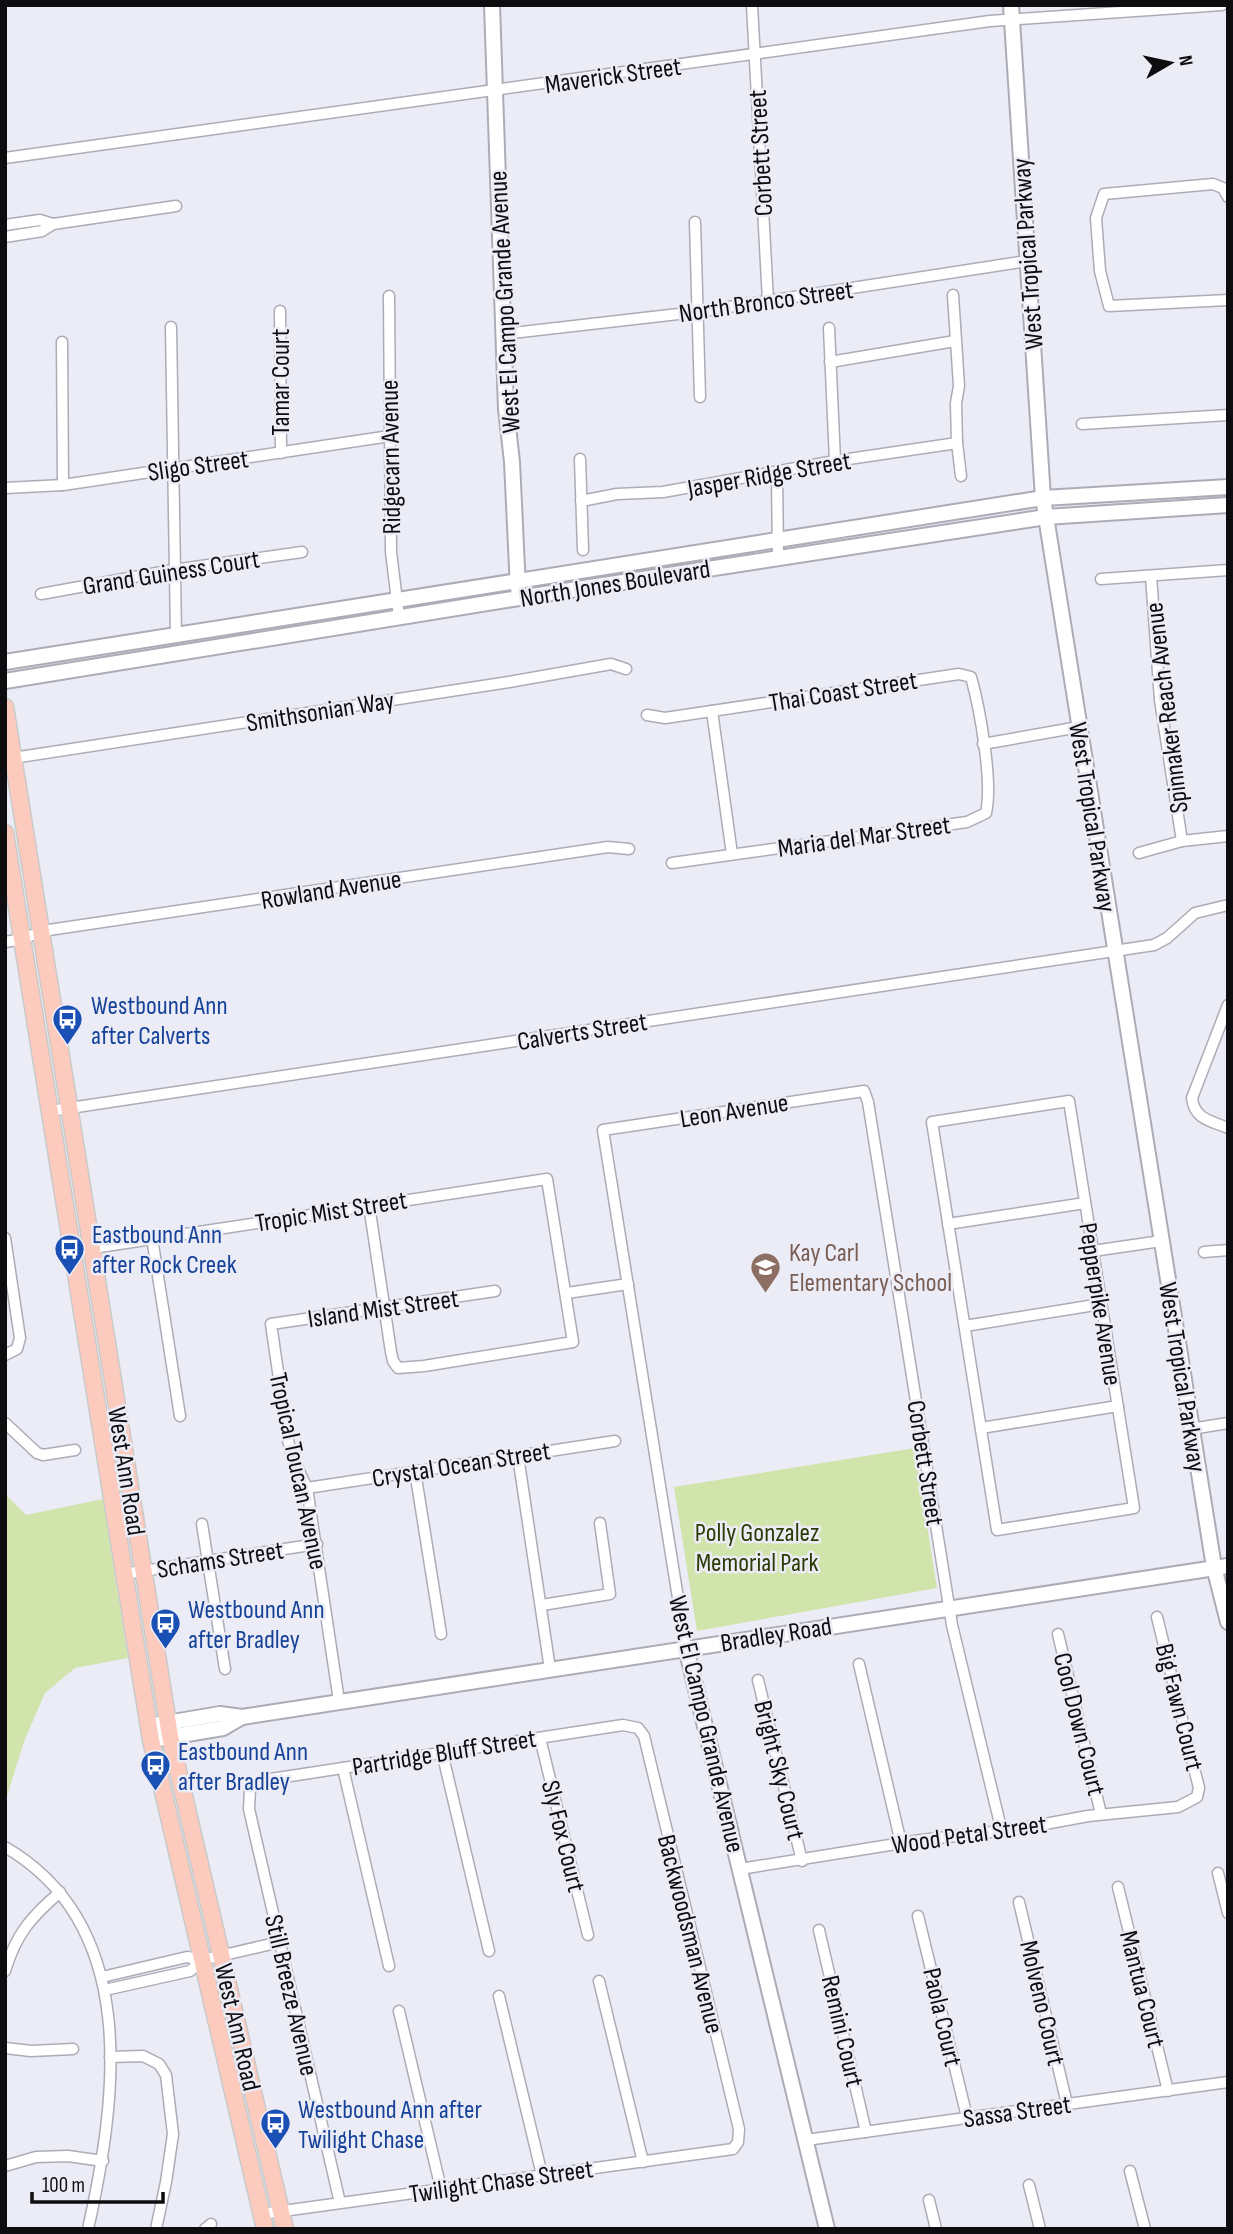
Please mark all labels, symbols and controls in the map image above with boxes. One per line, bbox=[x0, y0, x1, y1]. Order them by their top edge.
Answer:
north arrow bbox=[1135, 28, 1205, 98]
street label: Maverick Street bbox=[543, 52, 683, 101]
text: N bbox=[1173, 54, 1197, 67]
street label: Corbett Street bbox=[743, 89, 780, 217]
street label: West Tropical Parkway bbox=[1006, 157, 1051, 351]
street label: West El Campo Grande Avenue bbox=[483, 170, 528, 434]
street label: North Bronco Street bbox=[677, 275, 855, 330]
street label: Tamar Court bbox=[266, 328, 297, 435]
street label: Ridgecarn Avenue bbox=[375, 379, 408, 535]
street label: Sligo Street bbox=[146, 444, 251, 489]
street label: Jasper Ridge Street bbox=[684, 446, 853, 505]
street label: Grand Guiness Court bbox=[81, 544, 262, 603]
street label: North Jones Boulevard bbox=[518, 554, 713, 615]
street label: Spinnaker Reach Avenue bbox=[1139, 601, 1196, 815]
street label: Thai Coast Street bbox=[767, 665, 920, 720]
street label: Smithsonian Way bbox=[244, 686, 396, 739]
street label: West Tropical Parkway bbox=[1061, 720, 1122, 914]
street label: Maria del Mar Street bbox=[776, 810, 953, 865]
street label: Rowland Avenue bbox=[259, 864, 404, 917]
place label: Westbound Ann after Calverts bbox=[91, 991, 228, 1052]
bus stop icon: Westbound Ann after Calverts bbox=[51, 1003, 85, 1047]
street label: Calverts Street bbox=[515, 1007, 650, 1058]
street label: Leon Avenue bbox=[678, 1088, 791, 1135]
street label: Tropic Mist Street bbox=[253, 1185, 409, 1240]
place label: Eastbound Ann after Rock Creek bbox=[92, 1220, 237, 1281]
street label: Pepperpike Avenue bbox=[1071, 1221, 1128, 1388]
bus stop icon: Eastbound Ann after Rock Creek bbox=[52, 1232, 86, 1276]
place label: Kay Carl Elementary School bbox=[789, 1238, 952, 1299]
school or university icon: Kay Carl Elementary School bbox=[749, 1250, 783, 1294]
street label: West Tropical Parkway bbox=[1151, 1280, 1212, 1474]
street label: Island Mist Street bbox=[306, 1284, 461, 1335]
street label: Tropical Toucan Avenue bbox=[262, 1370, 334, 1573]
street label: Corbett Street bbox=[899, 1398, 950, 1528]
street label: West Ann Road bbox=[100, 1405, 151, 1538]
street label: Crystal Ocean Street bbox=[370, 1436, 553, 1495]
park label: Polly Gonzalez Memorial Park bbox=[695, 1518, 819, 1579]
street label: Schams Street bbox=[155, 1535, 286, 1586]
street label: West El Campo Grande Avenue bbox=[661, 1593, 750, 1856]
place label: Westbound Ann after Bradley bbox=[188, 1595, 325, 1656]
bus stop icon: Westbound Ann after Bradley bbox=[148, 1607, 182, 1651]
street label: Bradley Road bbox=[718, 1611, 834, 1660]
street label: Big Fawn Court bbox=[1148, 1641, 1209, 1774]
street label: Cool Down Court bbox=[1046, 1650, 1111, 1799]
street label: Bright Sky Court bbox=[746, 1697, 811, 1843]
street label: Partridge Bluff Street bbox=[350, 1724, 538, 1783]
place label: Eastbound Ann after Bradley bbox=[178, 1737, 308, 1798]
bus stop icon: Eastbound Ann after Bradley bbox=[138, 1749, 172, 1793]
street label: Sly Fox Court bbox=[534, 1777, 591, 1895]
street label: Wood Petal Street bbox=[890, 1809, 1049, 1862]
street label: Backwoodsman Avenue bbox=[650, 1832, 729, 2037]
street label: Still Breeze Avenue bbox=[257, 1912, 324, 2079]
street label: Mantua Court bbox=[1112, 1928, 1171, 2051]
street label: Molveno Court bbox=[1012, 1938, 1071, 2069]
street label: West Ann Road bbox=[207, 1961, 266, 2094]
street label: Paola Court bbox=[915, 1965, 968, 2070]
street label: Remini Court bbox=[814, 1973, 869, 2090]
street label: Sassa Street bbox=[961, 2090, 1073, 2135]
place label: Westbound Ann after Twilight Chase bbox=[298, 2095, 482, 2156]
bus stop icon: Westbound Ann after Twilight Chase bbox=[258, 2107, 292, 2151]
street label: Twilight Chase Street bbox=[407, 2154, 595, 2211]
scale bar bbox=[32, 2160, 163, 2204]
text: 100 m bbox=[42, 2173, 85, 2198]

